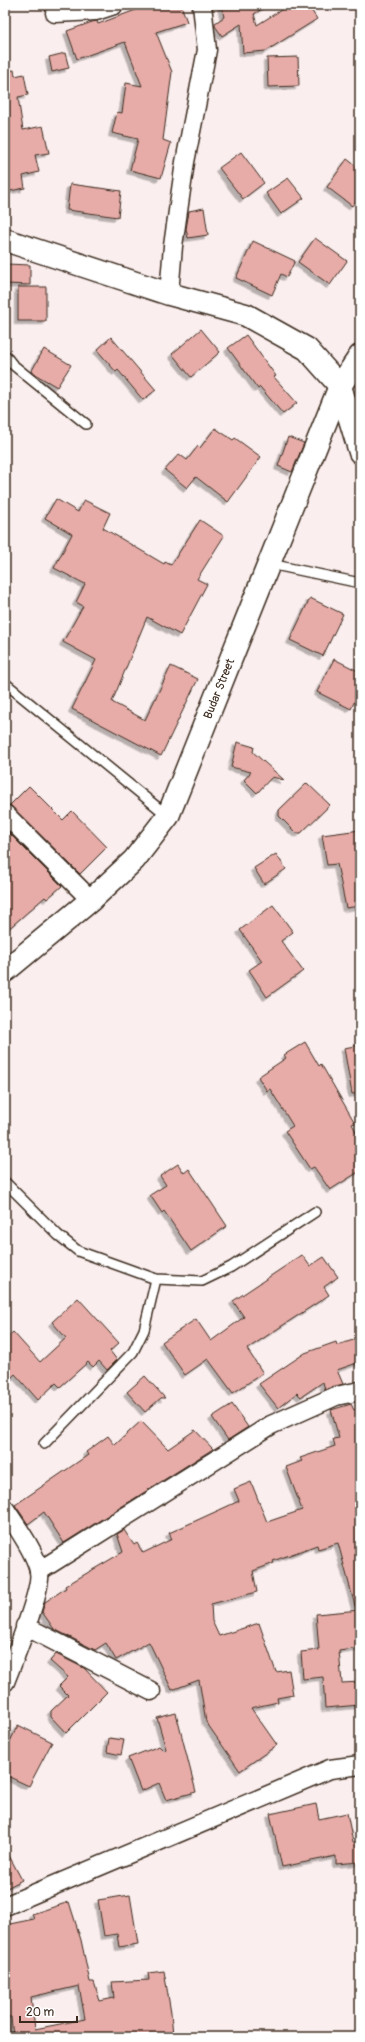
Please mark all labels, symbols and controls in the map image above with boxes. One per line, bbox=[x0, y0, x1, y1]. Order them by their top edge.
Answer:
street label: Budar Street bbox=[200, 656, 238, 721]
scale bar bbox=[20, 1998, 77, 2024]
text: 20 m bbox=[26, 2005, 55, 2020]

